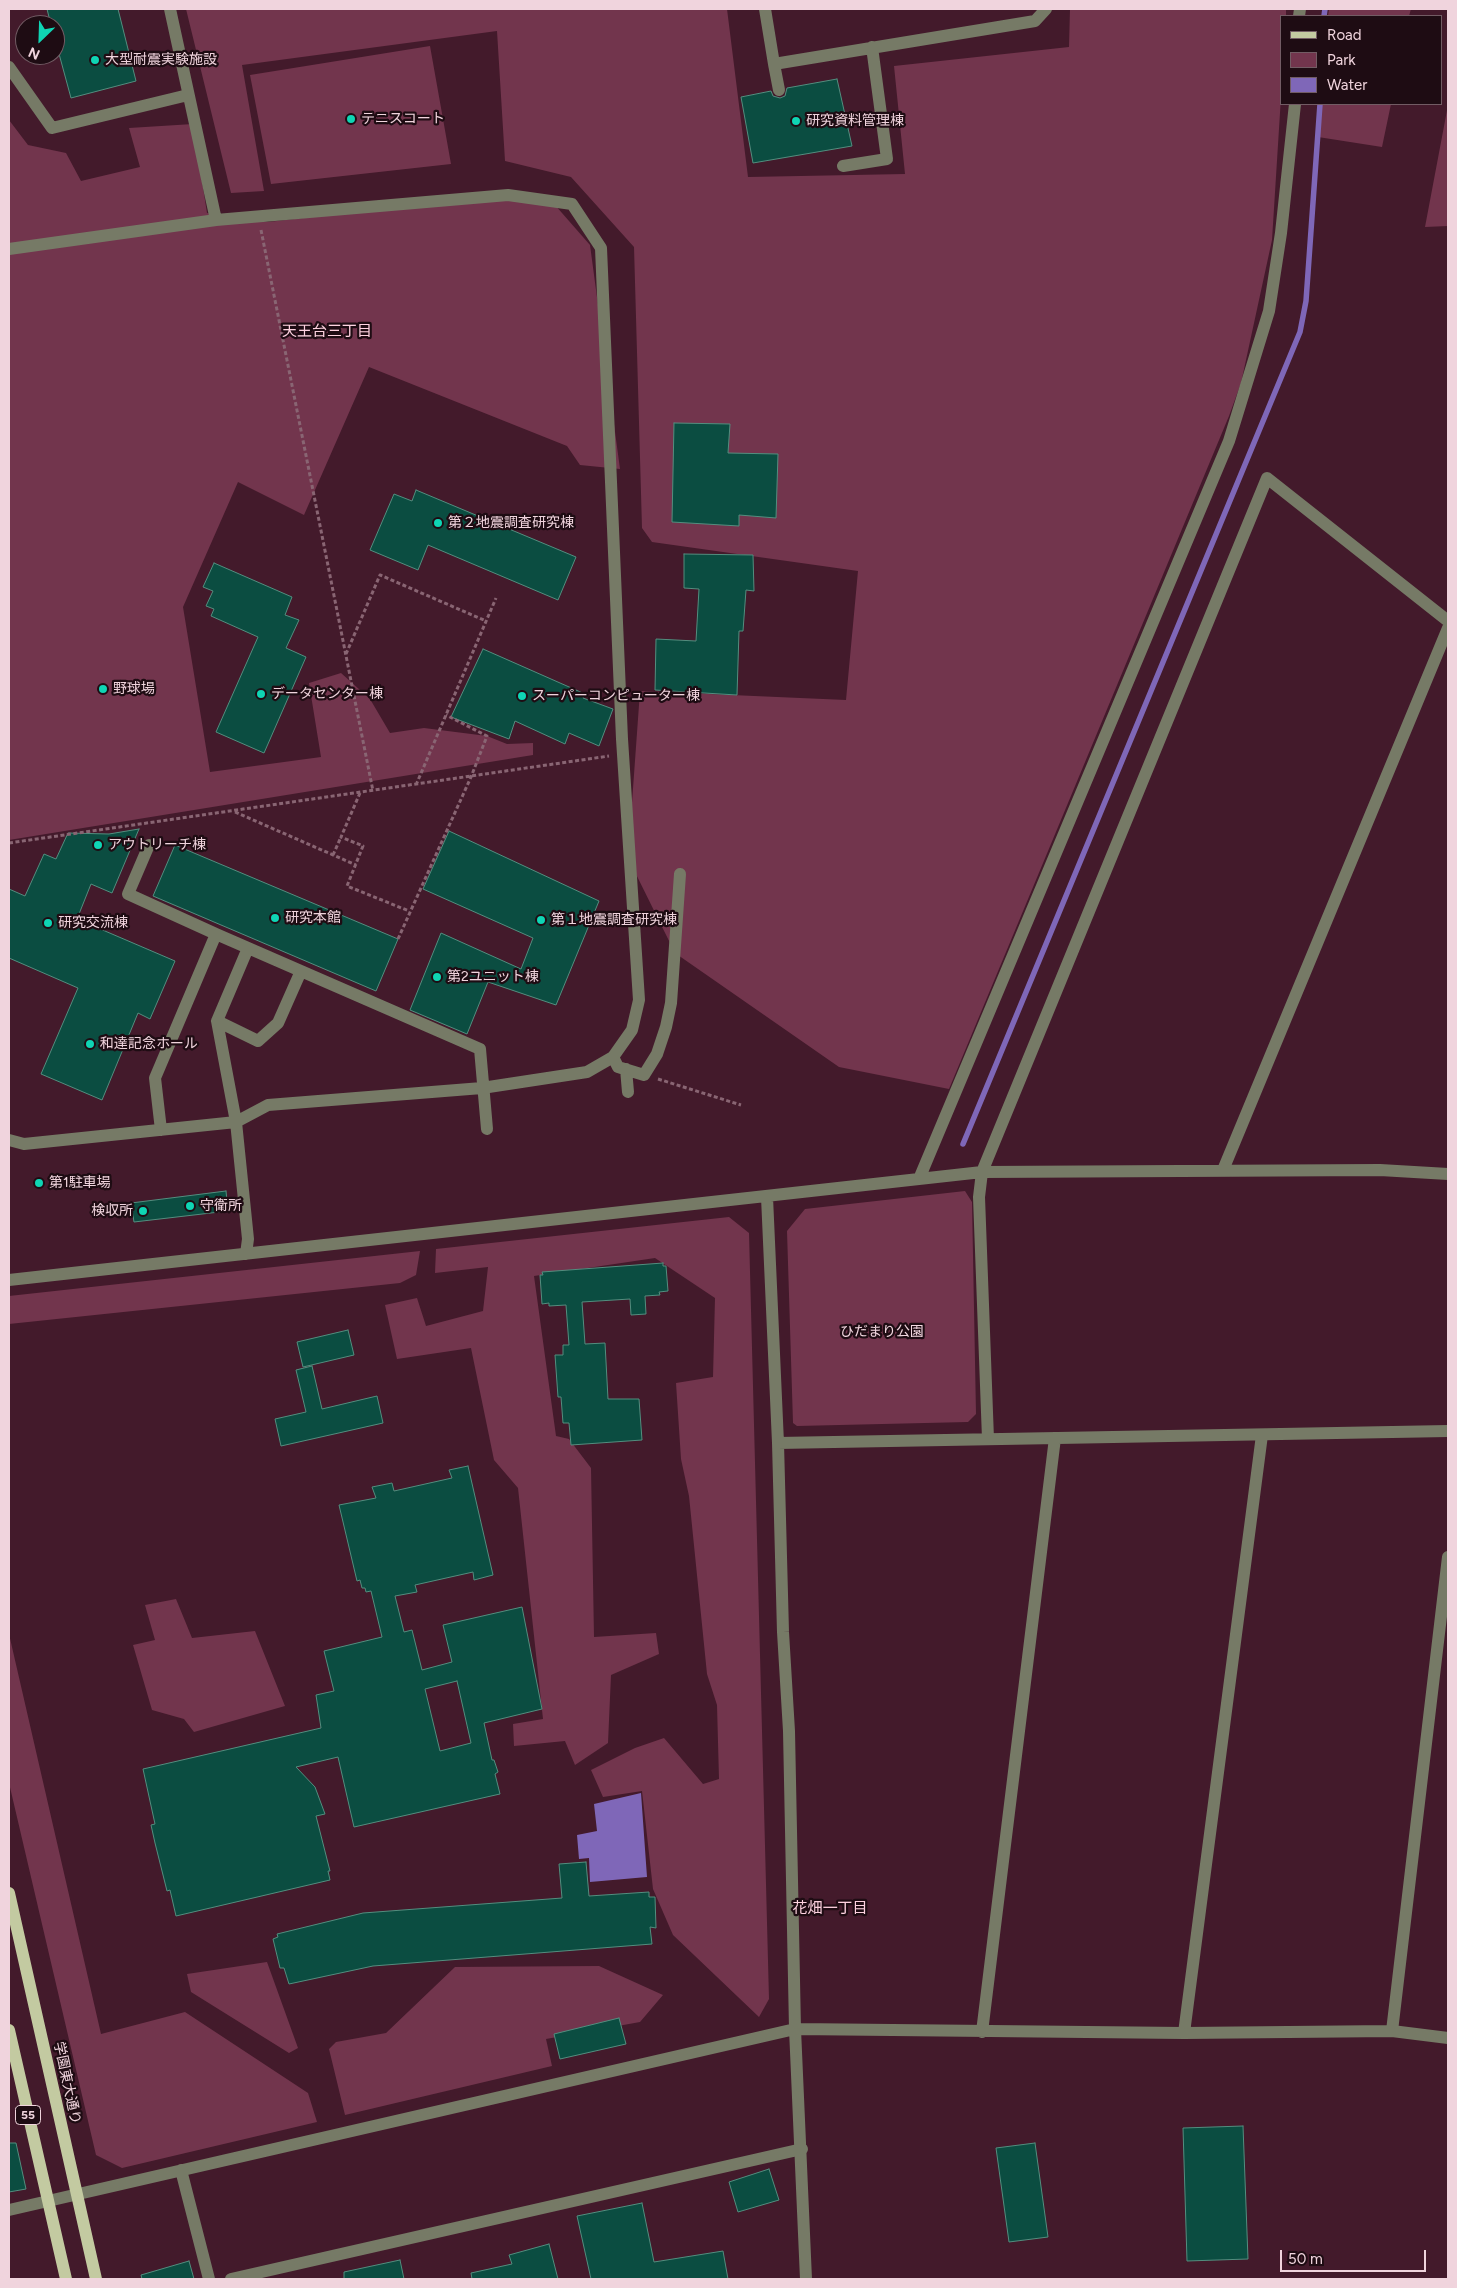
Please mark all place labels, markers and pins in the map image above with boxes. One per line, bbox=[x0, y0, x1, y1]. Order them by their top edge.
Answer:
place label: 大型耐震実験施設 bbox=[105, 52, 217, 68]
marker: 大型耐震実験施設 bbox=[89, 54, 101, 66]
place label: テニスコート bbox=[361, 111, 445, 127]
marker: テニスコート bbox=[345, 113, 357, 125]
place label: 研究資料管理棟 bbox=[806, 113, 904, 129]
marker: 研究資料管理棟 bbox=[790, 115, 802, 127]
place label: 第２地震調査研究棟 bbox=[448, 515, 574, 531]
marker: 第２地震調査研究棟 bbox=[432, 517, 444, 529]
place label: 野球場 bbox=[113, 681, 155, 697]
marker: 野球場 bbox=[97, 683, 109, 695]
place label: データセンター棟 bbox=[271, 686, 383, 702]
marker: データセンター棟 bbox=[255, 688, 267, 700]
place label: スーパーコンピューター棟 bbox=[532, 688, 700, 704]
marker: スーパーコンピューター棟 bbox=[516, 690, 528, 702]
place label: アウトリーチ棟 bbox=[108, 837, 206, 853]
marker: アウトリーチ棟 bbox=[92, 839, 104, 851]
place label: 研究本館 bbox=[285, 910, 341, 926]
marker: 研究本館 bbox=[269, 912, 281, 924]
place label: 第１地震調査研究棟 bbox=[551, 912, 677, 928]
marker: 第１地震調査研究棟 bbox=[535, 914, 547, 926]
place label: 研究交流棟 bbox=[58, 915, 128, 931]
marker: 研究交流棟 bbox=[42, 917, 54, 929]
place label: 第2ユニット棟 bbox=[447, 969, 539, 985]
marker: 第2ユニット棟 bbox=[431, 971, 443, 983]
place label: 和達記念ホール bbox=[100, 1036, 198, 1052]
marker: 和達記念ホール bbox=[84, 1038, 96, 1050]
place label: 第1駐車場 bbox=[49, 1175, 111, 1191]
marker: 第1駐車場 bbox=[33, 1177, 45, 1189]
place label: 守衛所 bbox=[200, 1198, 242, 1214]
marker: 守衛所 bbox=[184, 1200, 196, 1212]
place label: 検収所 bbox=[91, 1203, 133, 1219]
marker: 検収所 bbox=[137, 1205, 149, 1217]

